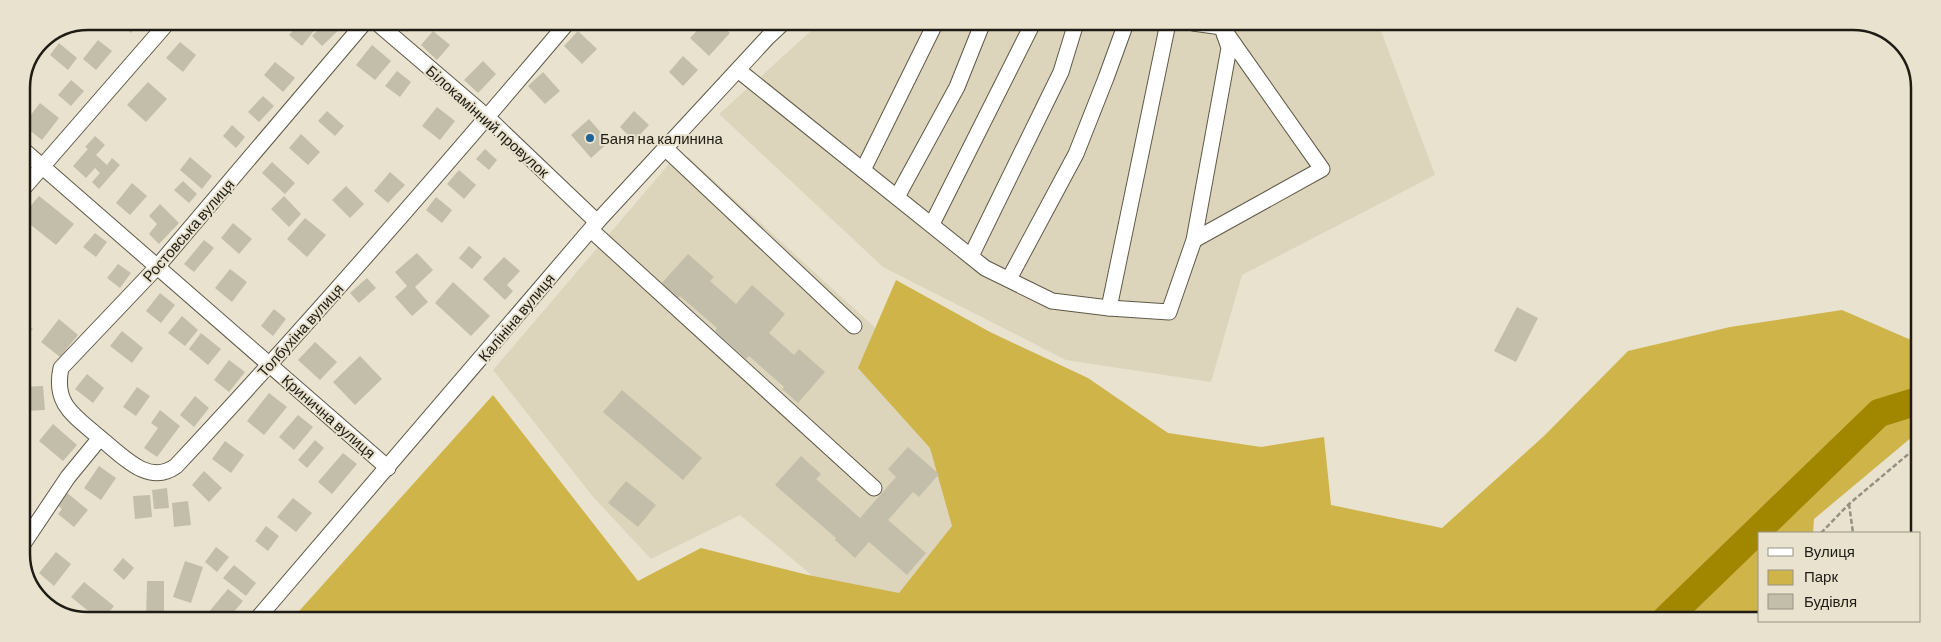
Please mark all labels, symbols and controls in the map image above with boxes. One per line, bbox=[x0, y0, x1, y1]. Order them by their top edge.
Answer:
street label: Білокамінний провулок bbox=[423, 61, 553, 181]
place label: Баня на калинина bbox=[600, 129, 724, 147]
marker: Баня на калинина bbox=[584, 132, 596, 144]
street label: Ростовська вулиця bbox=[138, 175, 238, 285]
street label: Калініна вулиця bbox=[474, 269, 558, 365]
street label: Толбухіна вулиця bbox=[253, 280, 347, 380]
street label: Кринична вулиця bbox=[278, 370, 380, 462]
legend bbox=[1758, 532, 1921, 622]
text: Вулиця bbox=[1804, 542, 1855, 560]
text: Парк bbox=[1804, 567, 1838, 585]
text: Будівля bbox=[1804, 592, 1857, 610]

